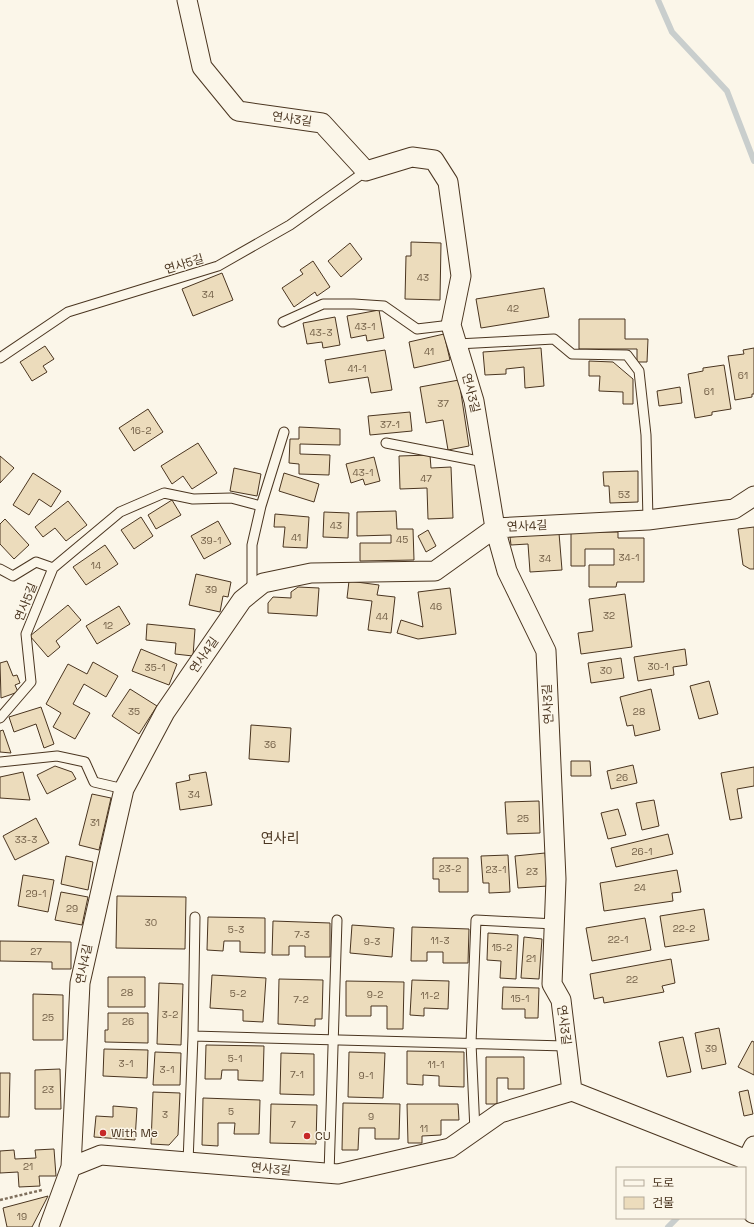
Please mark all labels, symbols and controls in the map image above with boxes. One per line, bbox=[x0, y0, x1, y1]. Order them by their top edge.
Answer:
street label: 연사3길 bbox=[271, 108, 313, 130]
street label: 연사5길 bbox=[162, 250, 206, 278]
house number: 43 bbox=[417, 271, 429, 284]
house number: 34 bbox=[202, 288, 214, 301]
house number: 42 bbox=[507, 302, 519, 315]
house number: 43-1 bbox=[354, 320, 376, 333]
house number: 43-3 bbox=[310, 326, 332, 339]
house number: 41 bbox=[424, 345, 434, 358]
house number: 41-1 bbox=[348, 362, 366, 375]
house number: 61 bbox=[738, 369, 748, 382]
street label: 연사3길 bbox=[458, 371, 484, 415]
house number: 61 bbox=[704, 385, 714, 398]
house number: 37 bbox=[437, 397, 449, 410]
house number: 37-1 bbox=[380, 418, 400, 431]
house number: 16-2 bbox=[131, 424, 151, 437]
house number: 43-1 bbox=[352, 466, 374, 479]
house number: 47 bbox=[420, 472, 432, 485]
house number: 53 bbox=[618, 488, 630, 501]
street label: 연사4길 bbox=[506, 517, 548, 535]
house number: 43 bbox=[330, 519, 342, 532]
house number: 41 bbox=[291, 531, 301, 544]
house number: 45 bbox=[396, 533, 408, 546]
house number: 39-1 bbox=[201, 534, 221, 547]
house number: 34-1 bbox=[618, 551, 640, 564]
house number: 34 bbox=[539, 552, 551, 565]
house number: 14 bbox=[91, 559, 101, 572]
street label: 연사5길 bbox=[11, 580, 41, 624]
house number: 39 bbox=[205, 583, 217, 596]
house number: 46 bbox=[430, 600, 442, 613]
house number: 32 bbox=[603, 609, 615, 622]
house number: 44 bbox=[376, 610, 388, 623]
house number: 12 bbox=[103, 619, 113, 632]
street label: 연사4길 bbox=[186, 634, 222, 676]
house number: 30-1 bbox=[647, 660, 669, 673]
house number: 35-1 bbox=[145, 661, 165, 674]
house number: 30 bbox=[600, 664, 612, 677]
street label: 연사3길 bbox=[539, 683, 557, 725]
house number: 35 bbox=[128, 705, 140, 718]
house number: 28 bbox=[633, 705, 645, 718]
house number: 36 bbox=[264, 738, 276, 751]
house number: 26 bbox=[616, 771, 628, 784]
house number: 34 bbox=[188, 788, 200, 801]
house number: 25 bbox=[517, 812, 529, 825]
house number: 31 bbox=[90, 816, 100, 829]
district label: 연사리 bbox=[261, 829, 299, 847]
house number: 33-3 bbox=[15, 833, 37, 846]
house number: 26-1 bbox=[632, 845, 652, 858]
house number: 23-2 bbox=[439, 862, 461, 875]
house number: 23-1 bbox=[486, 863, 506, 876]
house number: 23 bbox=[526, 865, 538, 878]
house number: 24 bbox=[634, 881, 646, 894]
house number: 29-1 bbox=[26, 887, 46, 900]
house number: 29 bbox=[66, 902, 78, 915]
house number: 30 bbox=[145, 916, 157, 929]
house number: 22-2 bbox=[673, 922, 695, 935]
house number: 5-3 bbox=[228, 923, 244, 936]
house number: 7-3 bbox=[294, 928, 310, 941]
house number: 22-1 bbox=[608, 933, 628, 946]
house number: 11-3 bbox=[431, 934, 449, 947]
house number: 9-3 bbox=[364, 935, 380, 948]
house number: 15-2 bbox=[492, 941, 512, 954]
street label: 연사4길 bbox=[72, 943, 96, 985]
house number: 27 bbox=[30, 945, 42, 958]
house number: 21 bbox=[526, 952, 536, 965]
house number: 22 bbox=[626, 973, 638, 986]
house number: 28 bbox=[121, 986, 133, 999]
house number: 5-2 bbox=[230, 987, 246, 1000]
house number: 9-2 bbox=[367, 988, 383, 1001]
house number: 11-2 bbox=[421, 989, 439, 1002]
house number: 15-1 bbox=[511, 992, 529, 1005]
house number: 7-2 bbox=[293, 993, 309, 1006]
street label: 연사3길 bbox=[554, 1004, 574, 1046]
house number: 3-2 bbox=[162, 1008, 178, 1021]
house number: 25 bbox=[42, 1011, 54, 1024]
house number: 26 bbox=[122, 1015, 134, 1028]
house number: 39 bbox=[705, 1042, 717, 1055]
house number: 5-1 bbox=[228, 1052, 242, 1065]
house number: 3-1 bbox=[119, 1057, 133, 1070]
house number: 11-1 bbox=[427, 1058, 445, 1071]
house number: 3-1 bbox=[160, 1063, 174, 1076]
house number: 7-1 bbox=[290, 1068, 304, 1081]
house number: 9-1 bbox=[359, 1069, 373, 1082]
house number: 23 bbox=[42, 1083, 54, 1096]
house number: 5 bbox=[228, 1105, 234, 1118]
house number: 3 bbox=[162, 1108, 168, 1121]
house number: 9 bbox=[368, 1110, 374, 1123]
house number: 7 bbox=[290, 1118, 296, 1131]
house number: 11 bbox=[420, 1122, 428, 1135]
place label: With Me bbox=[111, 1125, 158, 1141]
marker: With Me bbox=[98, 1128, 108, 1138]
place label: CU bbox=[315, 1128, 331, 1144]
marker: CU bbox=[302, 1131, 312, 1141]
street label: 연사3길 bbox=[250, 1159, 292, 1179]
house number: 21 bbox=[23, 1160, 33, 1173]
legend bbox=[616, 1167, 746, 1219]
text: 도로 bbox=[652, 1175, 674, 1191]
text: 건물 bbox=[652, 1195, 674, 1211]
house number: 19 bbox=[17, 1210, 27, 1223]

